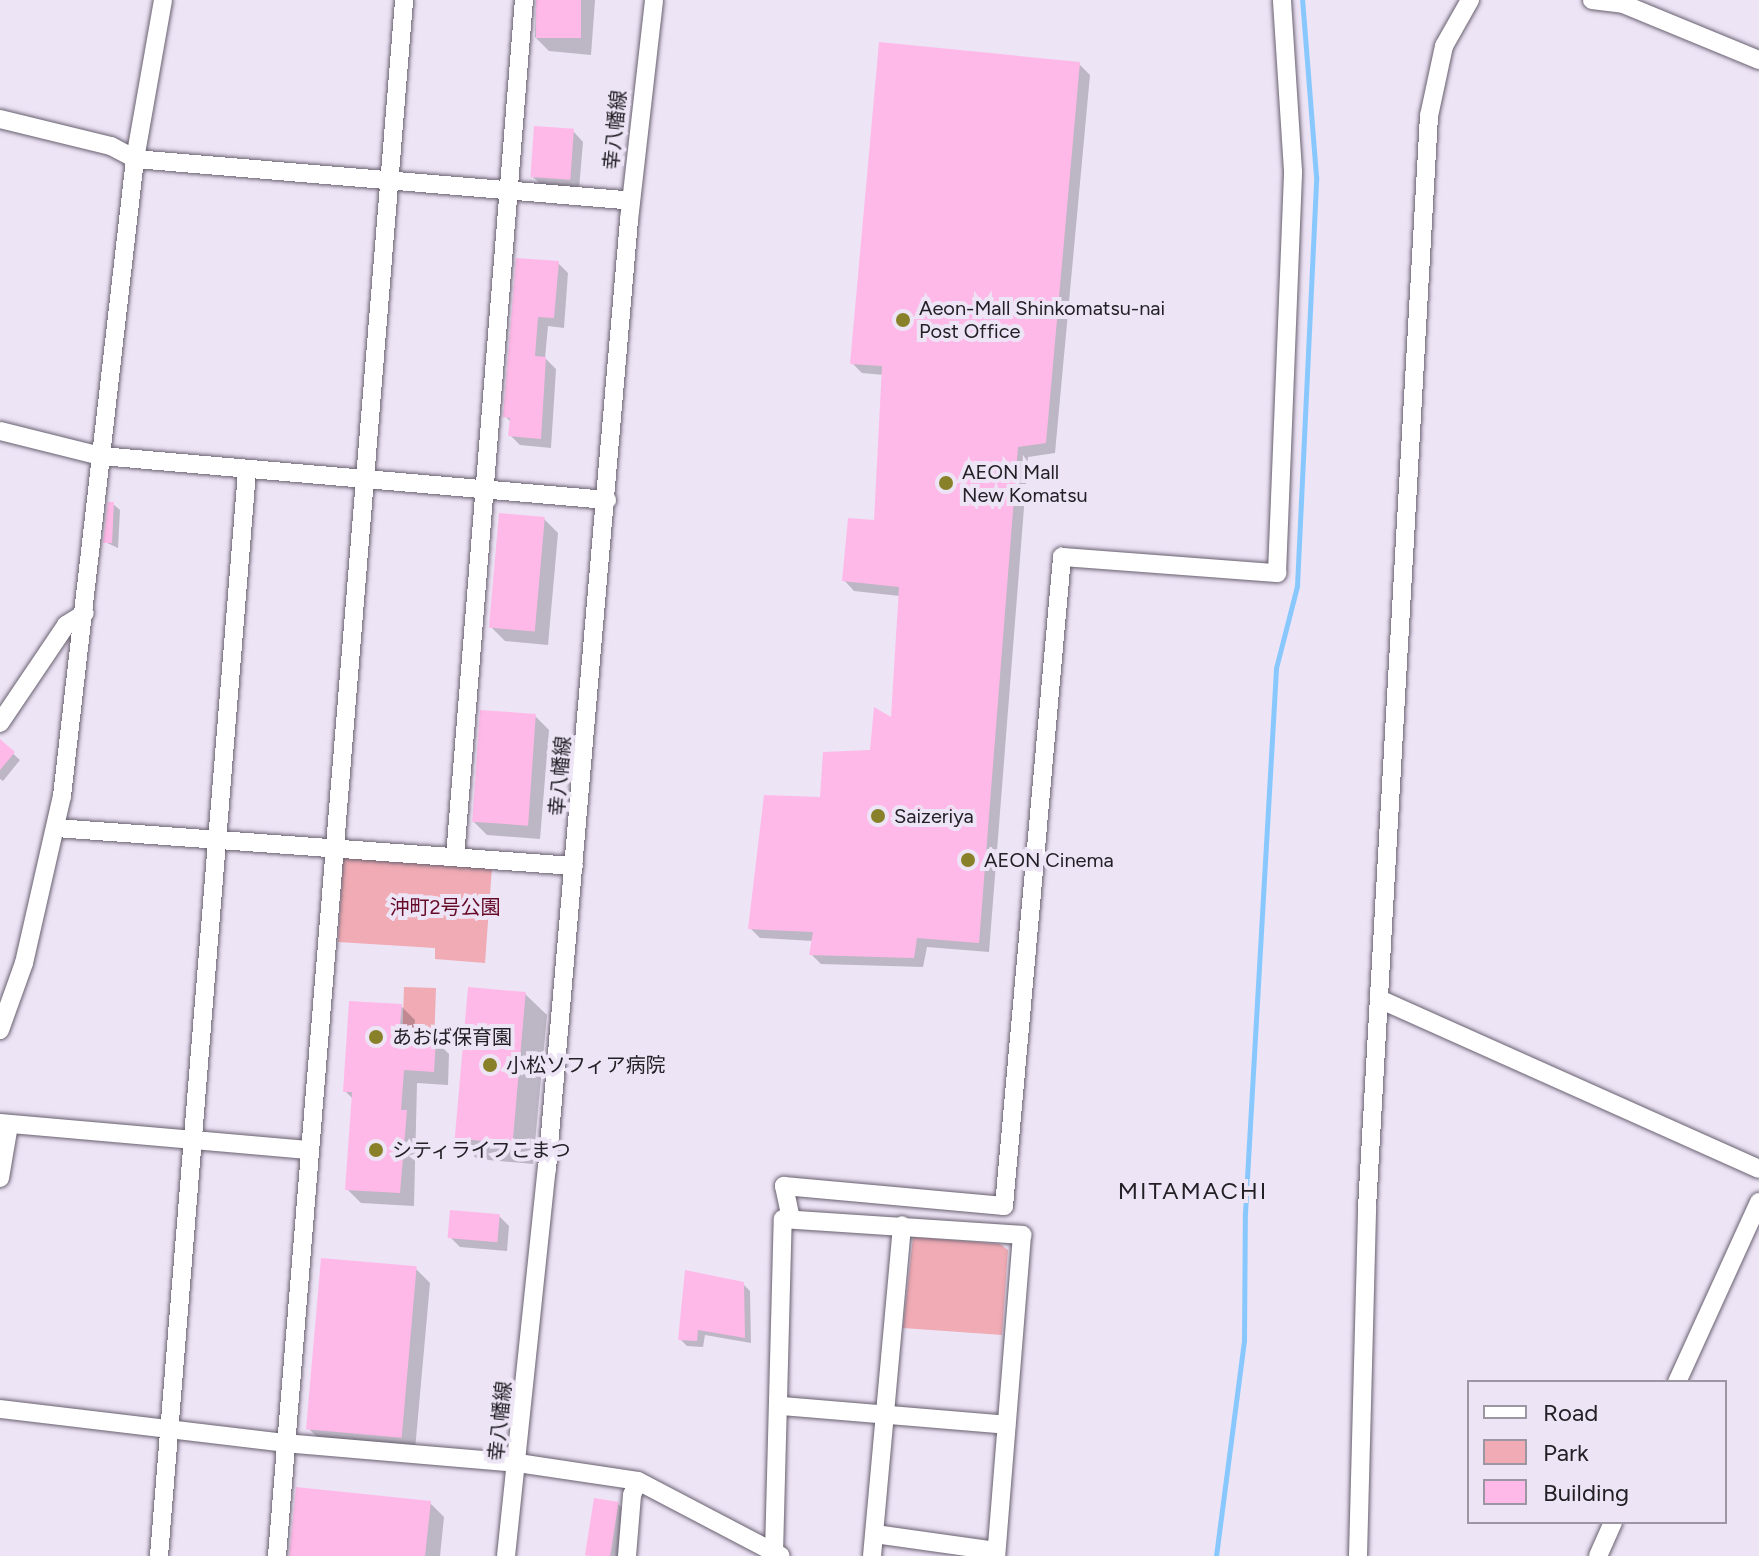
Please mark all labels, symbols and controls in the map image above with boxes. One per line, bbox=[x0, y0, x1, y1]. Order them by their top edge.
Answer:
street label: 幸八幡線 bbox=[599, 89, 631, 171]
place label: Aeon-Mall Shinkomatsu-nai Post Office bbox=[919, 296, 1165, 343]
marker: Aeon-Mall Shinkomatsu-nai Post Office bbox=[894, 311, 912, 329]
place label: AEON Mall New Komatsu bbox=[962, 460, 1088, 507]
marker: AEON Mall New Komatsu bbox=[937, 474, 955, 492]
street label: 幸八幡線 bbox=[545, 735, 575, 817]
place label: Saizeriya bbox=[894, 804, 974, 828]
marker: Saizeriya bbox=[869, 807, 887, 825]
place label: AEON Cinema bbox=[984, 848, 1114, 872]
marker: AEON Cinema bbox=[959, 851, 977, 869]
park label: 沖町2号公園 bbox=[389, 895, 501, 919]
place label: あおば保育園 bbox=[392, 1025, 512, 1049]
marker: あおば保育園 bbox=[367, 1028, 385, 1046]
place label: 小松ソフィア病院 bbox=[506, 1053, 666, 1077]
marker: 小松ソフィア病院 bbox=[481, 1056, 499, 1074]
place label: シティライフこまつ bbox=[392, 1138, 572, 1162]
marker: シティライフこまつ bbox=[367, 1141, 385, 1159]
district label: MITAMACHI bbox=[1118, 1177, 1268, 1205]
street label: 幸八幡線 bbox=[484, 1380, 516, 1462]
legend bbox=[1467, 1380, 1727, 1524]
text: Road bbox=[1543, 1398, 1598, 1427]
text: Park bbox=[1543, 1438, 1589, 1467]
text: Building bbox=[1543, 1478, 1629, 1507]

